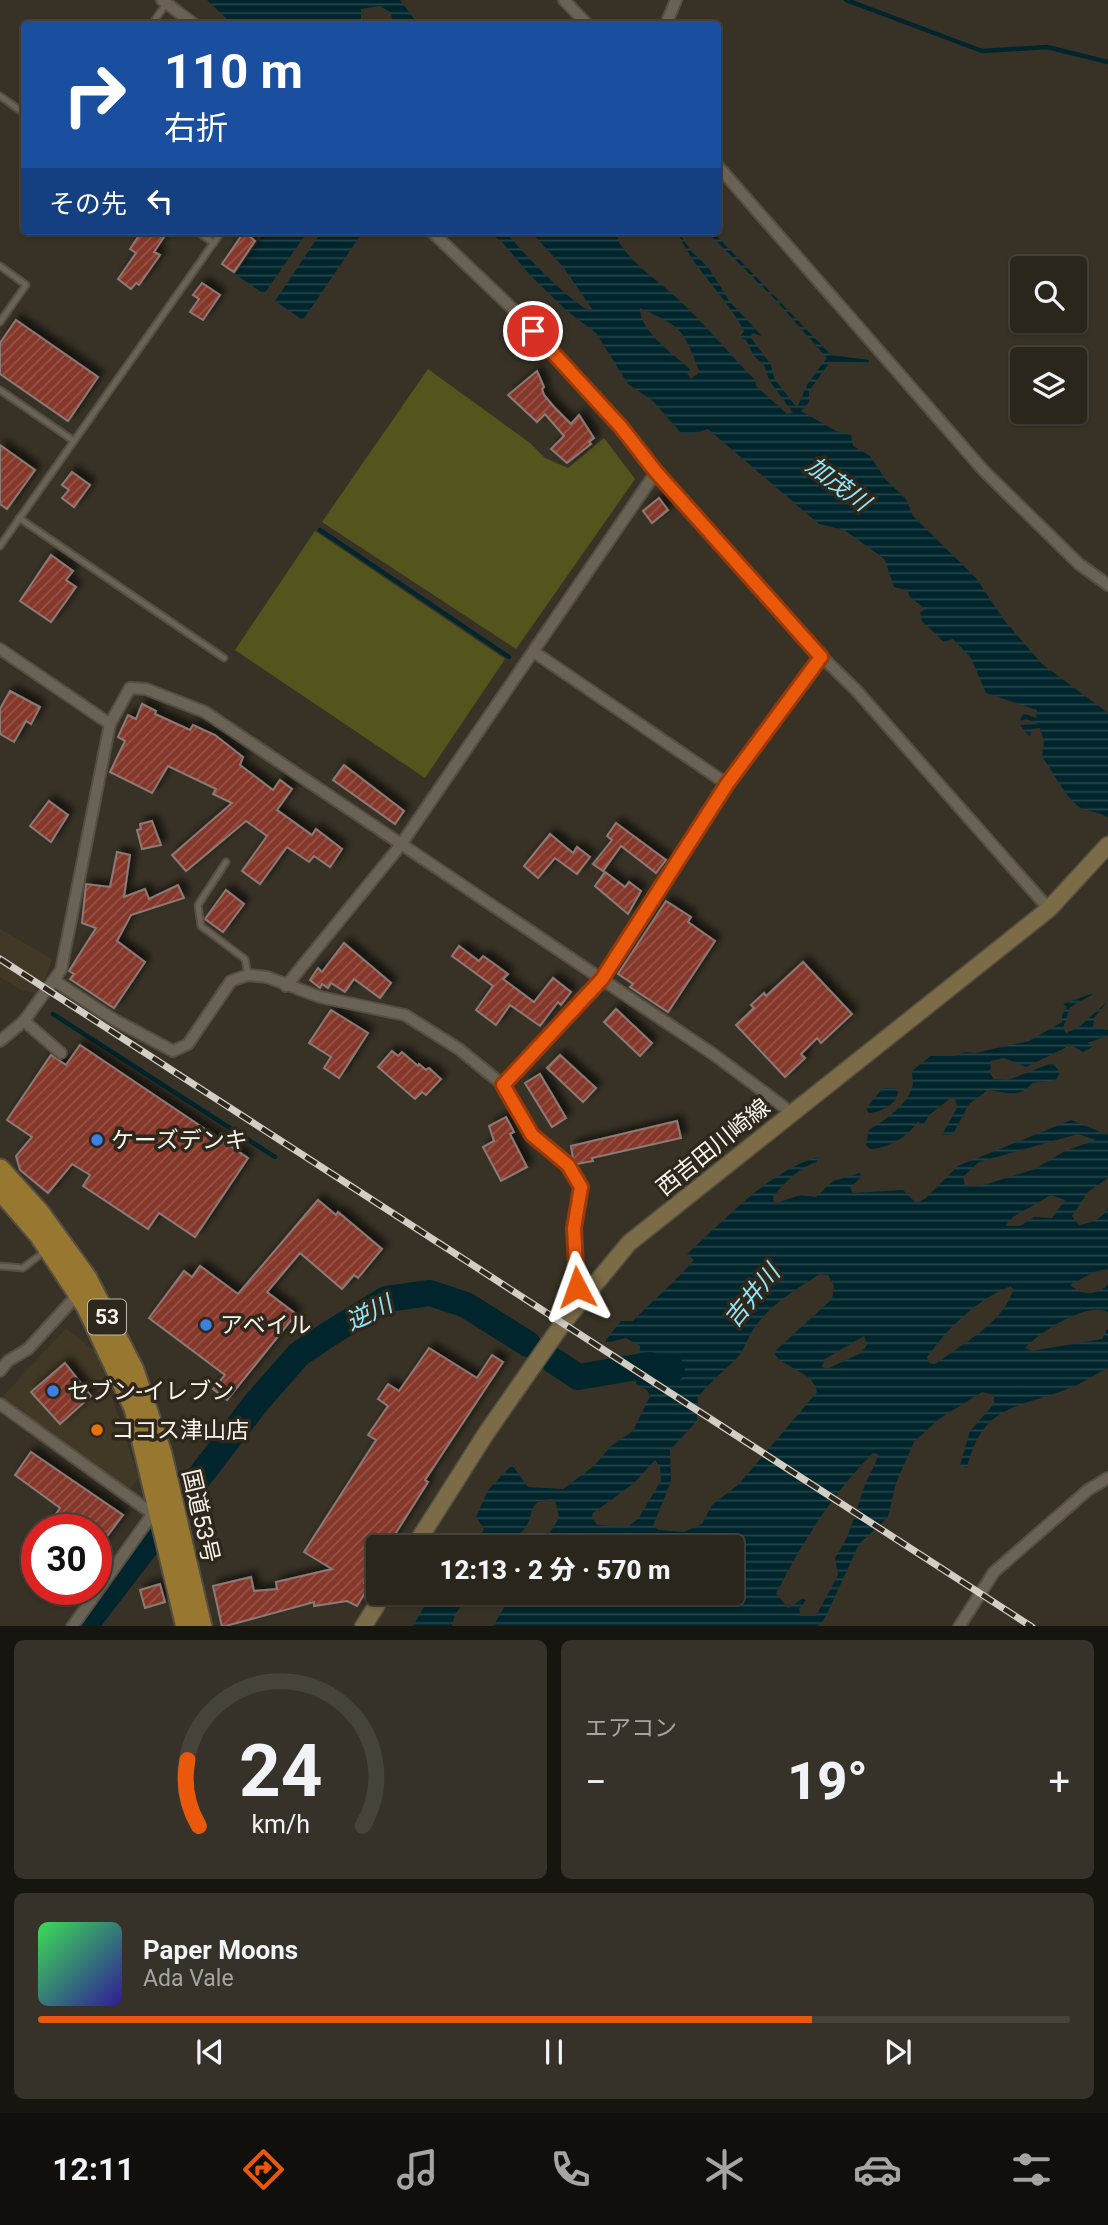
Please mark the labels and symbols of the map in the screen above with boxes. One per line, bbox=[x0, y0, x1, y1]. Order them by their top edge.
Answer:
pin bbox=[503, 301, 563, 361]
water label: 加茂川 bbox=[801, 451, 878, 519]
street label: 西吉田川崎線 bbox=[651, 1093, 775, 1201]
place label: ケーズデンキ bbox=[111, 1127, 248, 1154]
marker: ケーズデンキ bbox=[89, 1132, 105, 1148]
position arrow bbox=[540, 1250, 614, 1324]
water label: 吉井川 bbox=[718, 1257, 787, 1333]
water label: 逆川 bbox=[341, 1289, 399, 1336]
road number: 53 bbox=[88, 1300, 126, 1334]
place label: アベイル bbox=[220, 1312, 312, 1339]
marker: アベイル bbox=[198, 1317, 214, 1333]
place label: セブン-イレブン bbox=[67, 1378, 234, 1405]
marker: セブン-イレブン bbox=[45, 1383, 61, 1399]
place label: ココス津山店 bbox=[111, 1417, 249, 1444]
marker: ココス津山店 bbox=[89, 1422, 105, 1438]
street label: 国道53号 bbox=[177, 1467, 224, 1565]
speed limit sign: 30 bbox=[21, 1514, 112, 1605]

